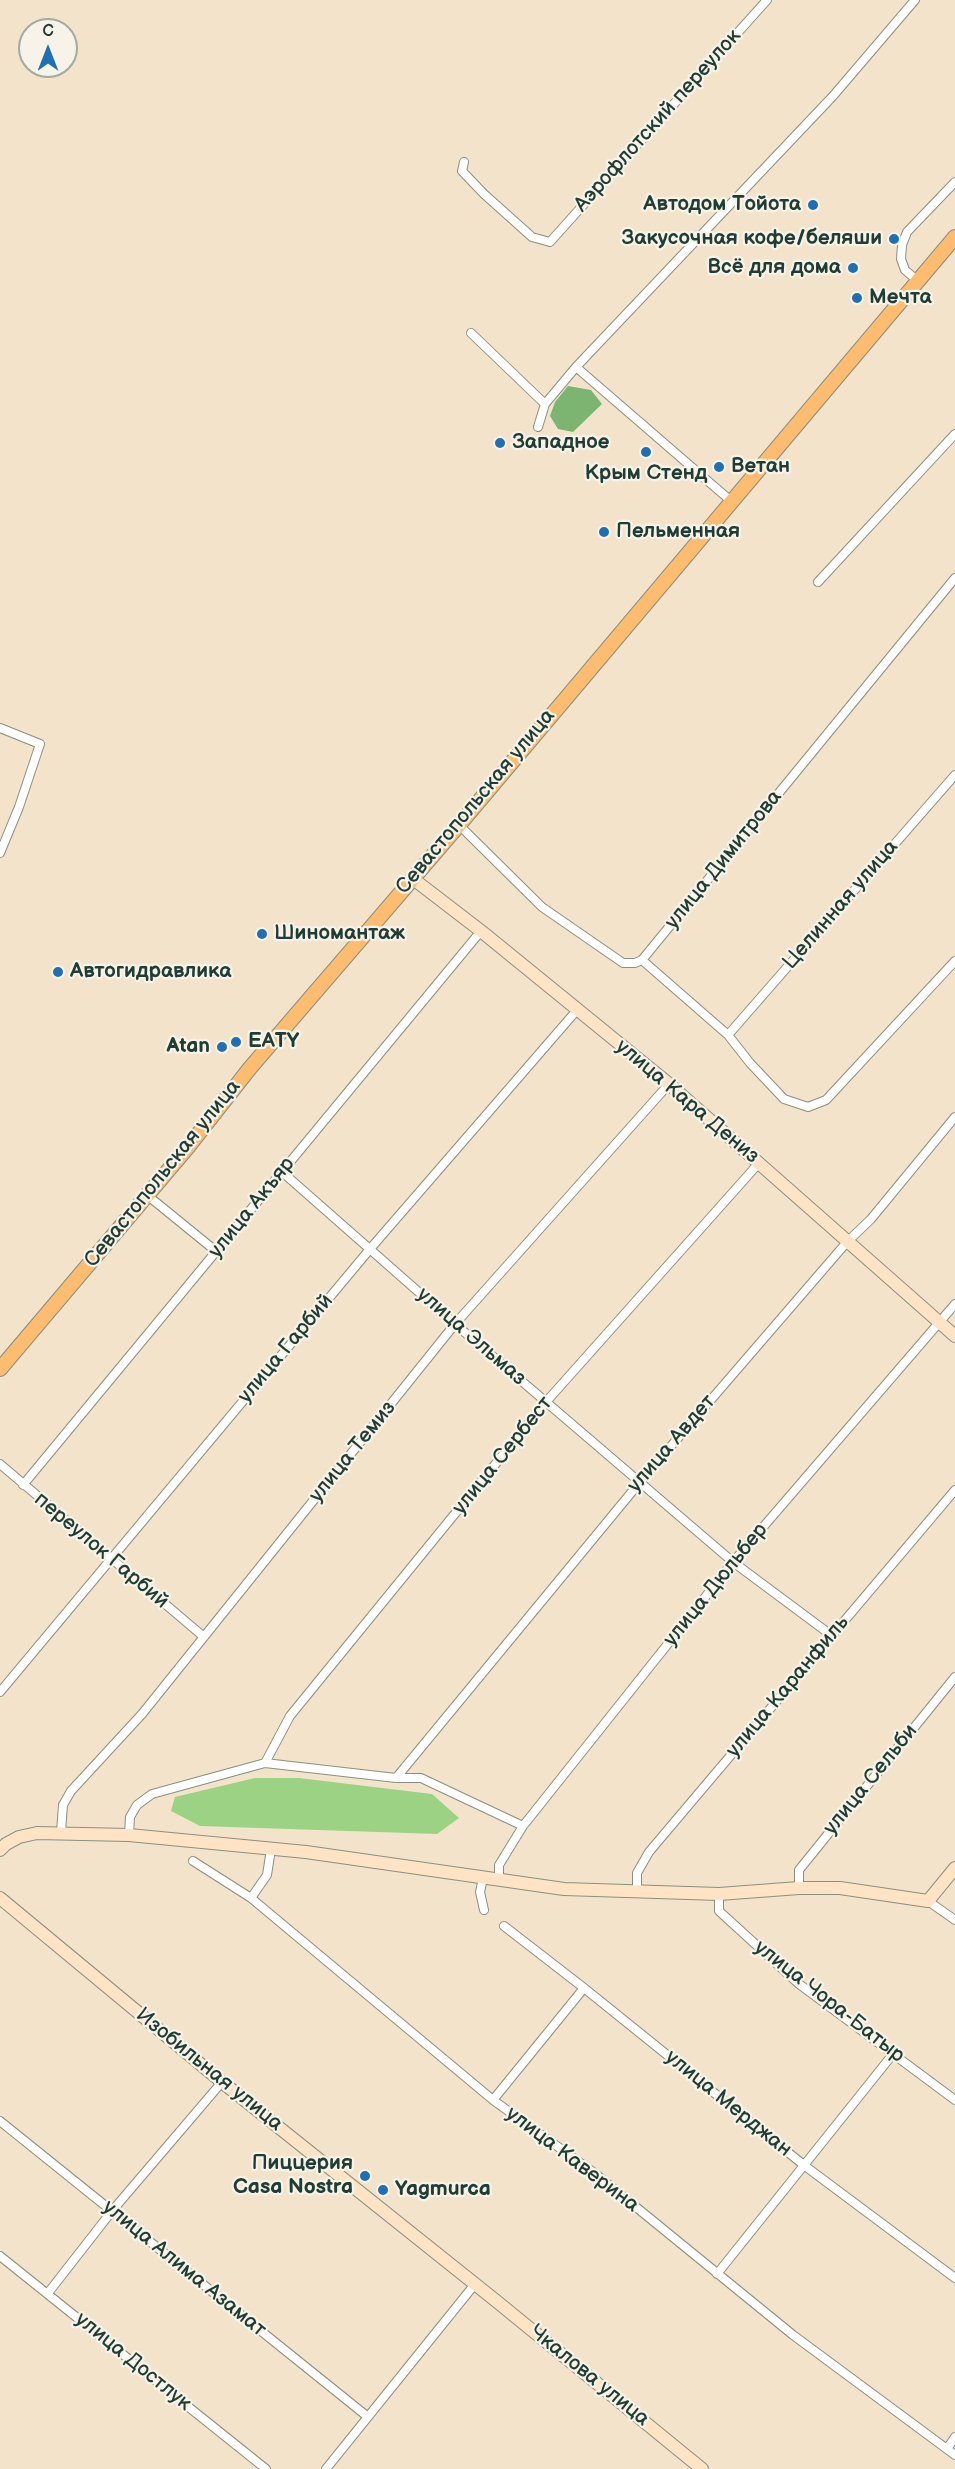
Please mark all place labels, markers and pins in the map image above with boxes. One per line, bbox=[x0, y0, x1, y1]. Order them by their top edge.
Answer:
place label: Автодом Тойота bbox=[643, 192, 801, 218]
marker: Автодом Тойота bbox=[806, 198, 820, 212]
place label: Закусочная кофе/беляши bbox=[621, 226, 882, 252]
marker: Закусочная кофе/беляши bbox=[887, 232, 901, 246]
place label: Всё для дома bbox=[708, 255, 841, 281]
marker: Всё для дома bbox=[846, 261, 860, 275]
place label: Мечта bbox=[869, 285, 932, 311]
marker: Мечта bbox=[850, 291, 864, 305]
place label: Западное bbox=[512, 430, 609, 456]
marker: Западное bbox=[493, 436, 507, 450]
marker: Крым Стенд bbox=[639, 445, 653, 459]
place label: Ветан bbox=[731, 454, 790, 480]
marker: Ветан bbox=[712, 460, 726, 474]
place label: Крым Стенд bbox=[585, 461, 707, 487]
place label: Пельменная bbox=[616, 519, 740, 545]
marker: Пельменная bbox=[597, 525, 611, 539]
place label: Шиномантаж bbox=[274, 921, 405, 947]
marker: Шиномантаж bbox=[255, 927, 269, 941]
place label: Автогидравлика bbox=[70, 959, 231, 985]
marker: Автогидравлика bbox=[51, 965, 65, 979]
place label: EАTY bbox=[248, 1029, 299, 1055]
place label: Atan bbox=[167, 1034, 210, 1060]
marker: EАTY bbox=[229, 1035, 243, 1049]
marker: Atan bbox=[215, 1040, 229, 1054]
place label: Пиццерия Casa Nostra bbox=[233, 2151, 353, 2201]
marker: Пиццерия Casa Nostra bbox=[358, 2169, 372, 2183]
place label: Yagmurca bbox=[395, 2177, 491, 2203]
marker: Yagmurca bbox=[376, 2183, 390, 2197]

